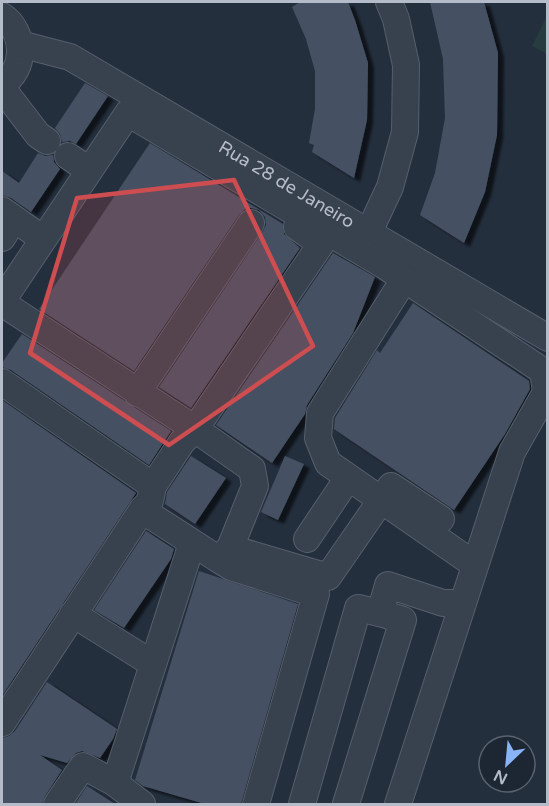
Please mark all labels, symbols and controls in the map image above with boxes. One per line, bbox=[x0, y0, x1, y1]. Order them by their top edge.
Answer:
street label: Rua 28 de Janeiro bbox=[215, 136, 359, 233]
north arrow bbox=[477, 734, 537, 794]
text: N bbox=[491, 765, 511, 788]

